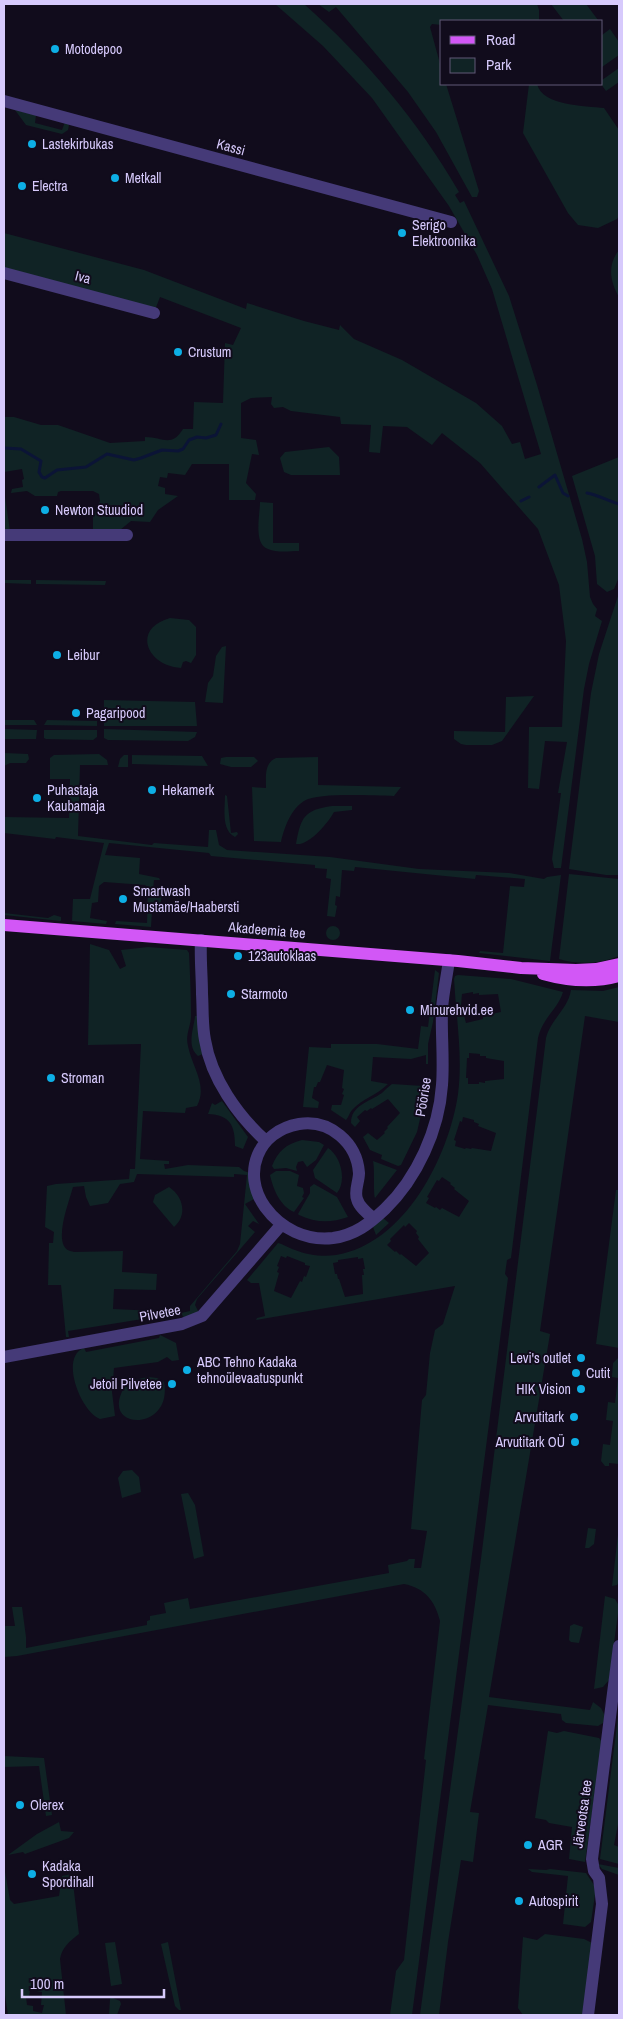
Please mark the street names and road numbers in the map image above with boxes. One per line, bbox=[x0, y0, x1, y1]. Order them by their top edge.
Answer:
street label: Kassi bbox=[215, 135, 247, 159]
street label: Iva bbox=[73, 266, 93, 288]
street label: Akadeemia tee bbox=[227, 918, 306, 942]
street label: Pöörise bbox=[411, 1076, 435, 1118]
street label: Pilvetee bbox=[138, 1300, 182, 1326]
street label: Järveotsa tee bbox=[568, 1779, 596, 1849]

